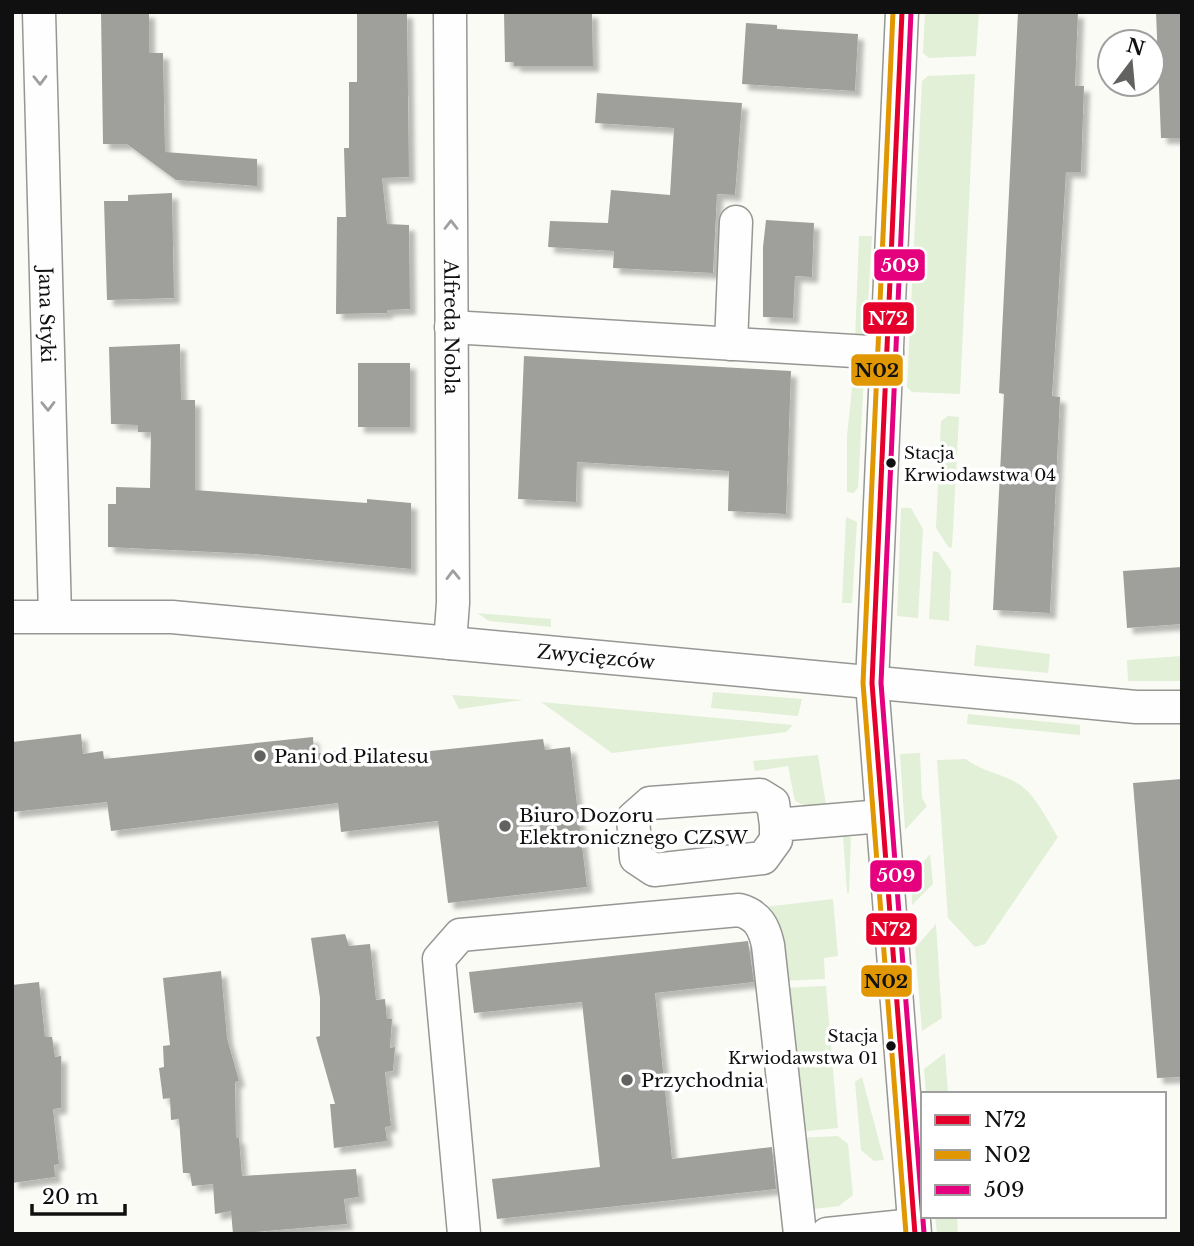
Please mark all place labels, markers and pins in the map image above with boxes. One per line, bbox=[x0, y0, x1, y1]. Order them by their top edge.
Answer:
place label: Stacja Krwiodawstwa 04 bbox=[904, 443, 1056, 486]
marker: Stacja Krwiodawstwa 04 bbox=[884, 456, 898, 470]
place label: Pani od Pilatesu bbox=[274, 745, 429, 768]
marker: Pani od Pilatesu bbox=[252, 748, 268, 764]
place label: Biuro Dozoru Elektronicznego CZSW bbox=[519, 804, 748, 849]
marker: Biuro Dozoru Elektronicznego CZSW bbox=[497, 818, 513, 834]
place label: Stacja Krwiodawstwa 01 bbox=[728, 1026, 879, 1069]
marker: Stacja Krwiodawstwa 01 bbox=[884, 1039, 898, 1053]
place label: Przychodnia bbox=[641, 1069, 765, 1092]
marker: Przychodnia bbox=[619, 1072, 635, 1088]

